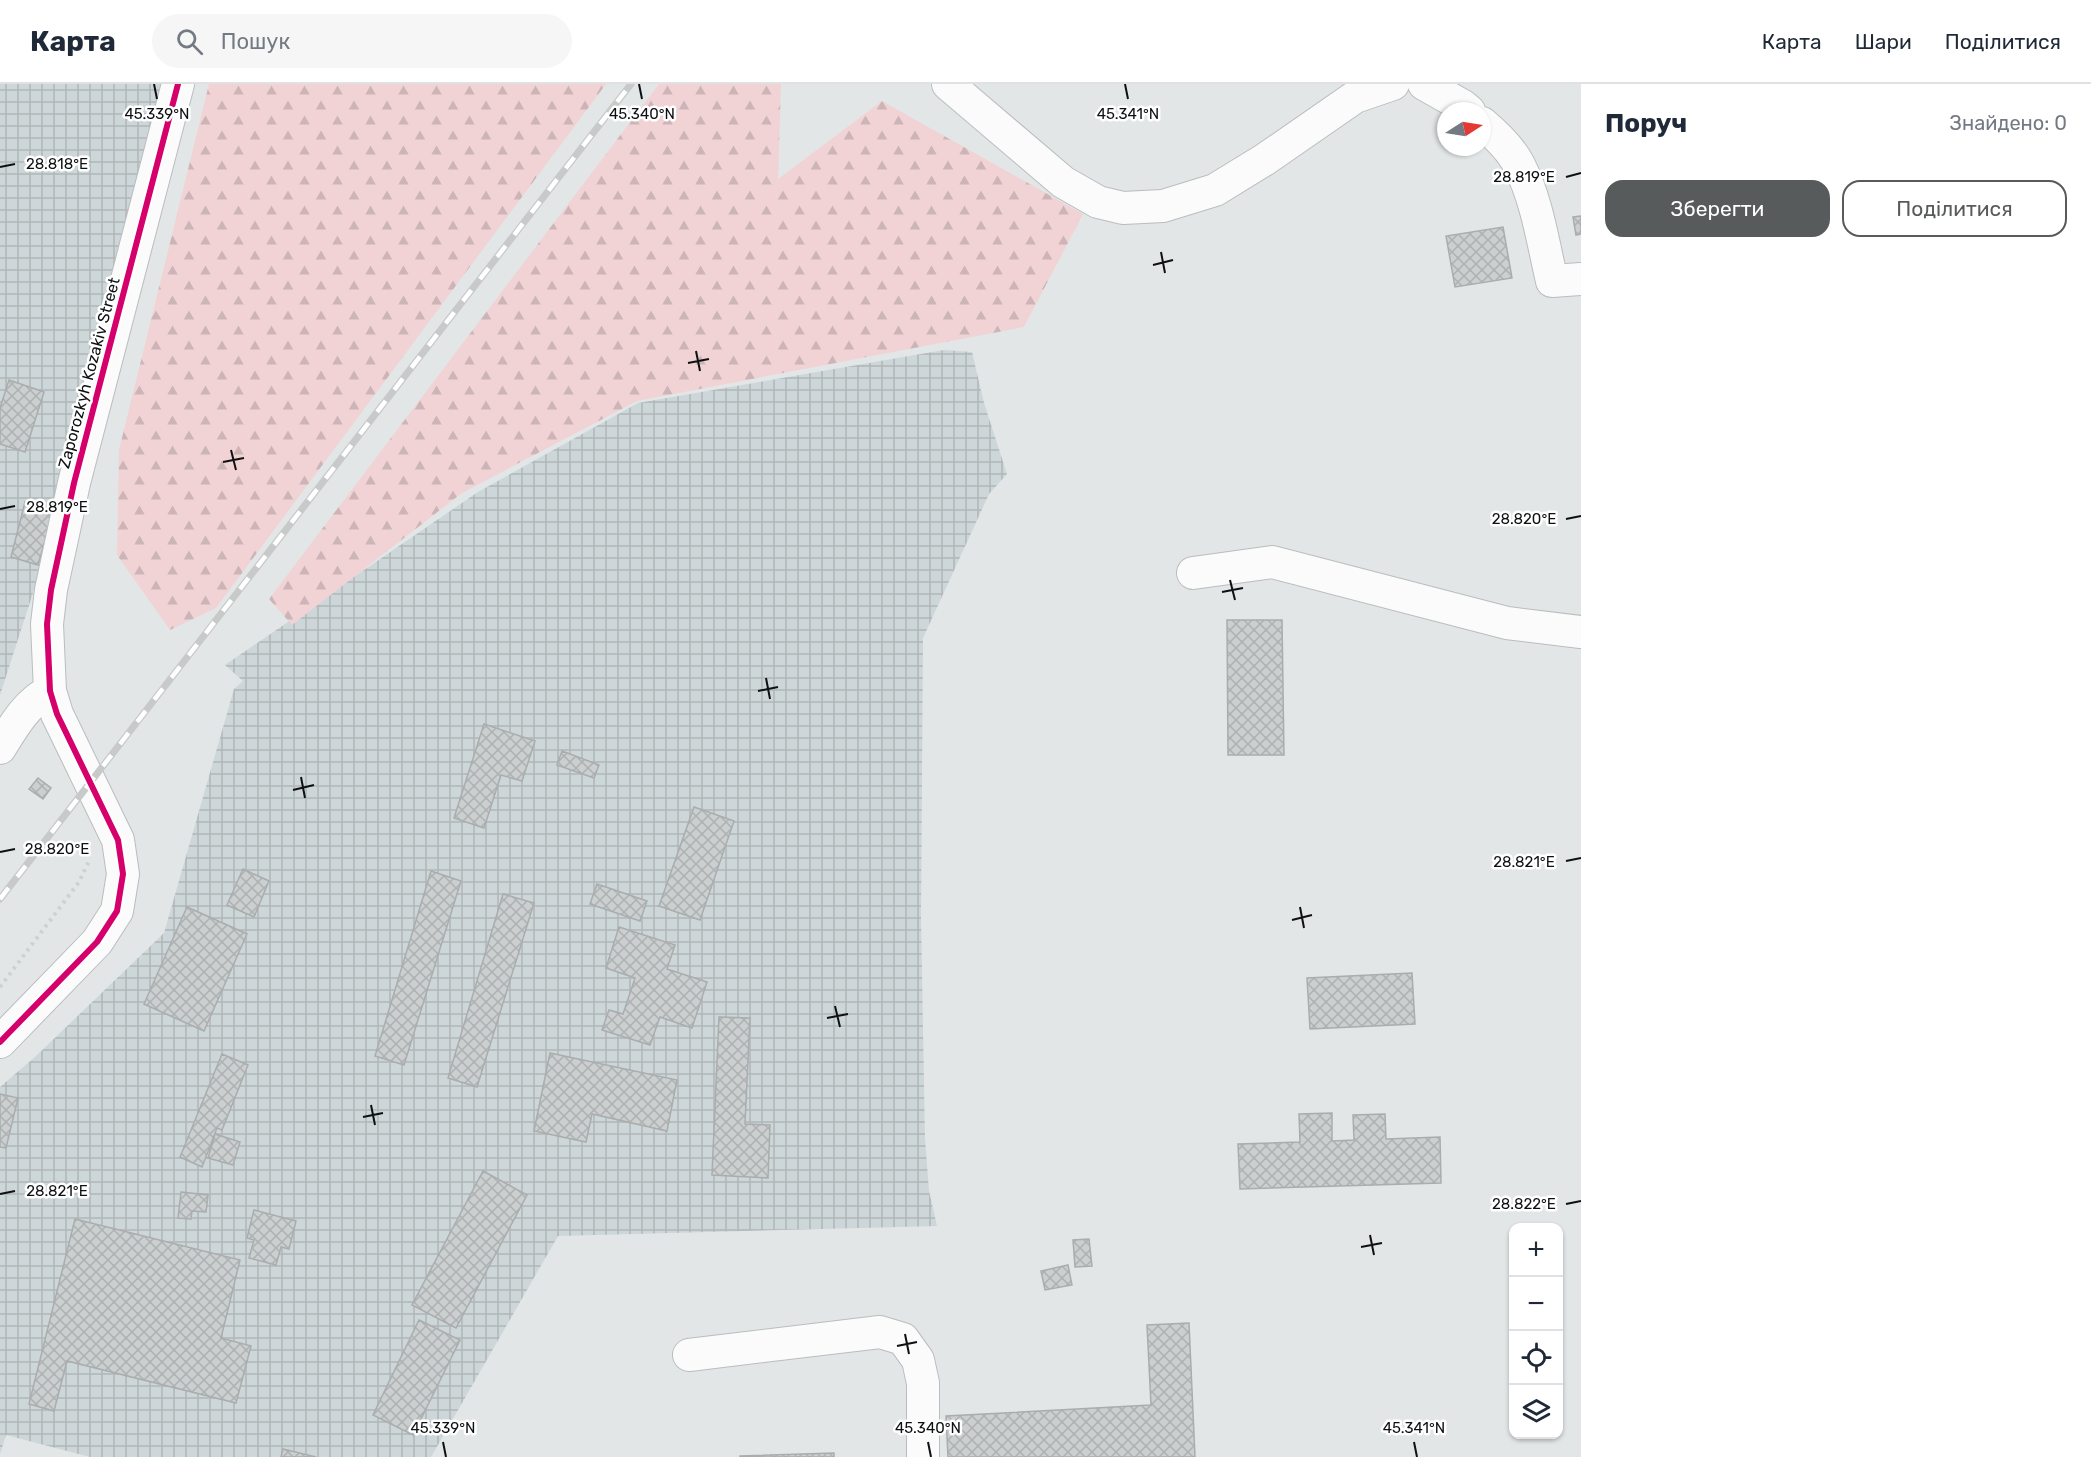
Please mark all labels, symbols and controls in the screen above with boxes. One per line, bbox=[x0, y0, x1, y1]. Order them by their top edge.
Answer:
search box bbox=[152, 14, 572, 68]
text: Карта bbox=[30, 25, 116, 58]
icon: search bbox=[173, 25, 206, 58]
text: Пошук bbox=[221, 28, 290, 55]
text: Карта bbox=[1762, 29, 1822, 54]
text: Шари bbox=[1855, 29, 1912, 54]
text: Поділитися bbox=[1945, 29, 2061, 54]
north arrow bbox=[1437, 102, 1491, 156]
text: 45.339°N bbox=[124, 105, 190, 123]
text: 45.340°N bbox=[609, 105, 675, 123]
text: 45.341°N bbox=[1097, 105, 1159, 123]
text: Поруч bbox=[1605, 108, 1687, 139]
text: Знайдено: 0 bbox=[1950, 111, 2067, 135]
text: 28.818°E bbox=[26, 155, 88, 173]
text: 28.819°E bbox=[1493, 168, 1555, 186]
button: Зберегти bbox=[1605, 180, 1830, 237]
button: Поділитися bbox=[1842, 180, 2067, 237]
street label: Zaporozkyh Kozakiv Street bbox=[54, 275, 124, 471]
text: 28.819°E bbox=[26, 498, 88, 516]
text: 28.820°E bbox=[1492, 510, 1556, 528]
text: 28.820°E bbox=[25, 840, 89, 858]
text: 28.821°E bbox=[1493, 853, 1555, 871]
text: 28.821°E bbox=[26, 1182, 88, 1200]
text: 28.822°E bbox=[1492, 1195, 1556, 1213]
map controls bbox=[1509, 1223, 1563, 1439]
button: + bbox=[1509, 1223, 1563, 1277]
button: − bbox=[1509, 1277, 1563, 1331]
button: locate bbox=[1509, 1331, 1563, 1385]
button: layers bbox=[1509, 1385, 1563, 1439]
text: 45.339°N bbox=[410, 1419, 476, 1437]
text: 45.340°N bbox=[895, 1419, 961, 1437]
text: 45.341°N bbox=[1383, 1419, 1445, 1437]

